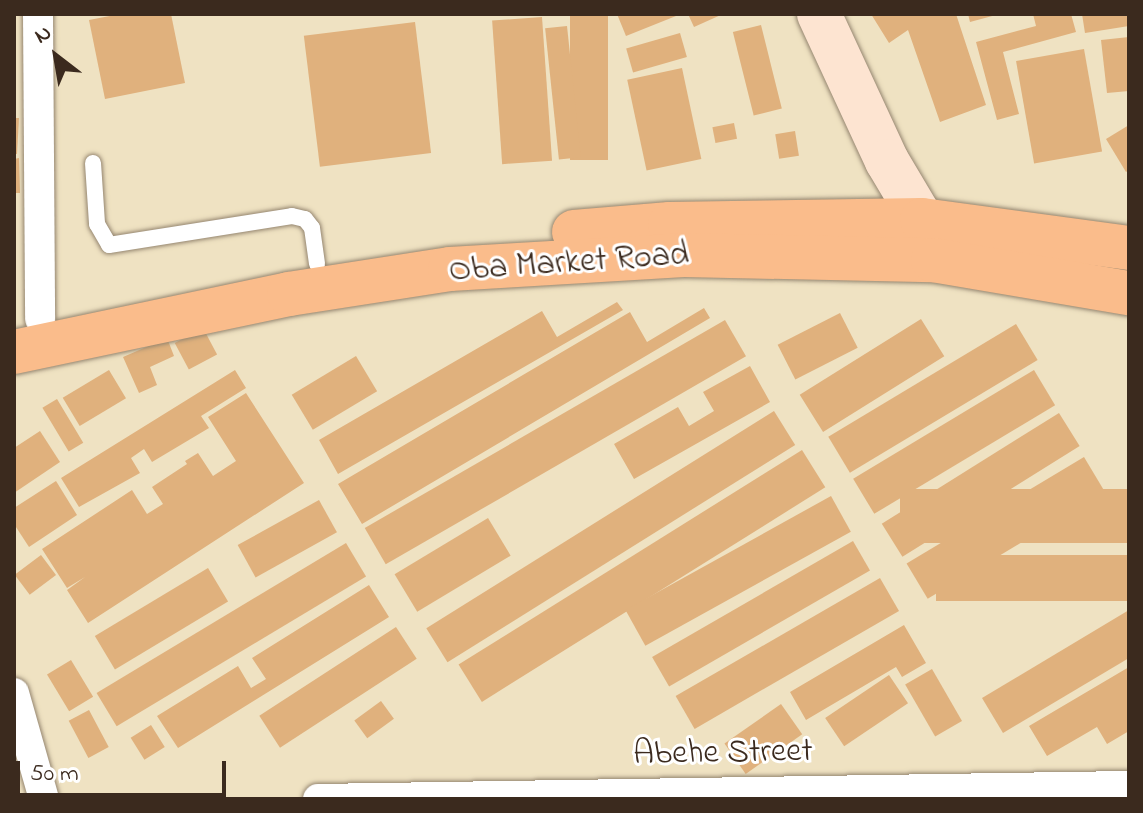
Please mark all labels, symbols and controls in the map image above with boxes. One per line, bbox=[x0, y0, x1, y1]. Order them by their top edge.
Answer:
north arrow bbox=[16, 16, 96, 96]
text: N bbox=[29, 18, 58, 53]
street label: Oba Market Road bbox=[448, 235, 690, 293]
street label: Abehe Street bbox=[633, 732, 813, 776]
scale bar bbox=[20, 745, 230, 795]
text: 50 m bbox=[30, 757, 79, 792]

